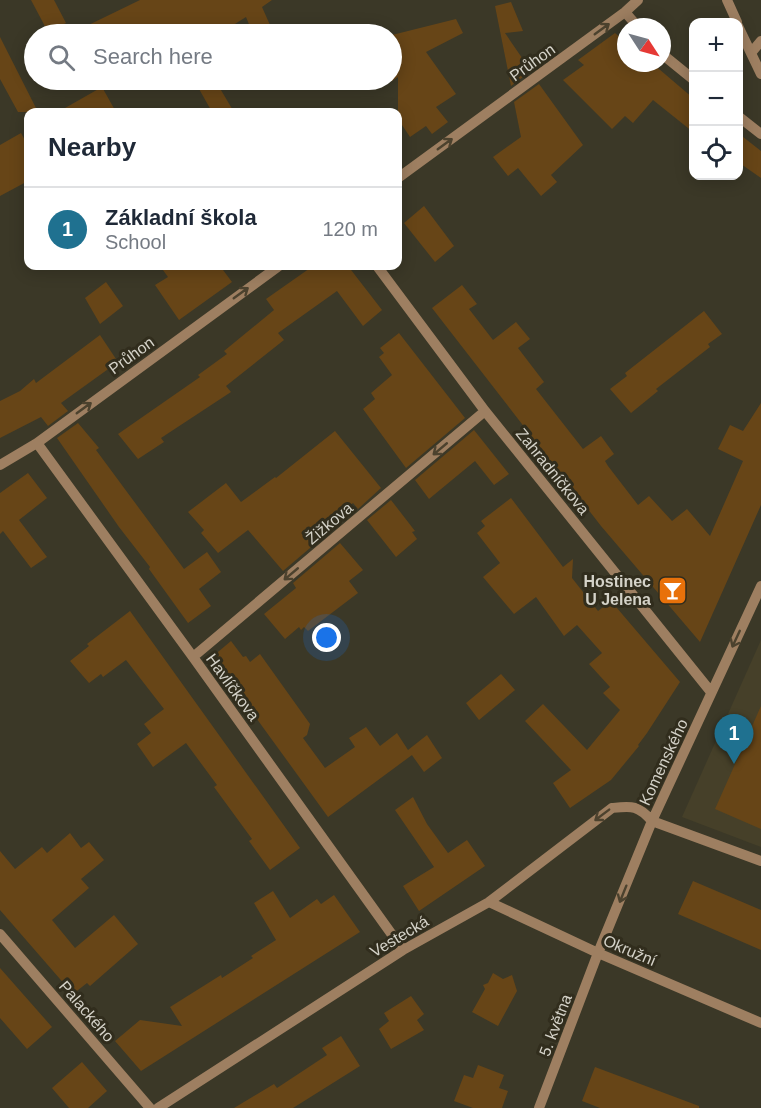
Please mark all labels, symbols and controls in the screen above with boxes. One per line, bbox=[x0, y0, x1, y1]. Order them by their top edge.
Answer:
north arrow bbox=[617, 18, 671, 72]
map controls bbox=[689, 18, 743, 180]
button: + bbox=[689, 18, 743, 72]
one-way arrow bbox=[594, 23, 610, 35]
search box bbox=[24, 24, 402, 90]
street label: Průhon bbox=[506, 40, 558, 84]
icon: search bbox=[45, 41, 78, 74]
text: Search here bbox=[93, 44, 213, 69]
button: − bbox=[689, 72, 743, 126]
button: locate bbox=[689, 126, 743, 180]
text: Nearby bbox=[48, 132, 136, 162]
one-way arrow bbox=[436, 138, 452, 150]
text: Základní škola bbox=[105, 205, 257, 230]
text: 1 bbox=[62, 218, 73, 240]
text: 120 m bbox=[322, 218, 378, 240]
text: School bbox=[105, 231, 166, 253]
one-way arrow bbox=[233, 287, 249, 299]
street label: Průhon bbox=[105, 333, 157, 377]
one-way arrow bbox=[76, 402, 92, 415]
street label: Zahradníčkova bbox=[513, 425, 593, 518]
one-way arrow bbox=[433, 442, 448, 456]
street label: Žižkova bbox=[302, 498, 356, 548]
one-way arrow bbox=[283, 568, 299, 581]
place label: Hostinec U Jelena bbox=[583, 573, 651, 608]
bar icon: Hostinec U Jelena bbox=[656, 574, 688, 606]
your location bbox=[312, 623, 341, 652]
one-way arrow bbox=[730, 629, 742, 647]
street label: Havlíčkova bbox=[203, 651, 263, 724]
pin: 1 bbox=[714, 714, 754, 764]
street label: Komenského bbox=[636, 716, 691, 808]
one-way arrow bbox=[594, 809, 610, 822]
one-way arrow bbox=[616, 885, 627, 903]
street label: Vestecká bbox=[367, 912, 432, 960]
street label: Okružní bbox=[601, 932, 659, 969]
street label: Palackého bbox=[56, 978, 118, 1045]
street label: 5. května bbox=[536, 992, 575, 1059]

